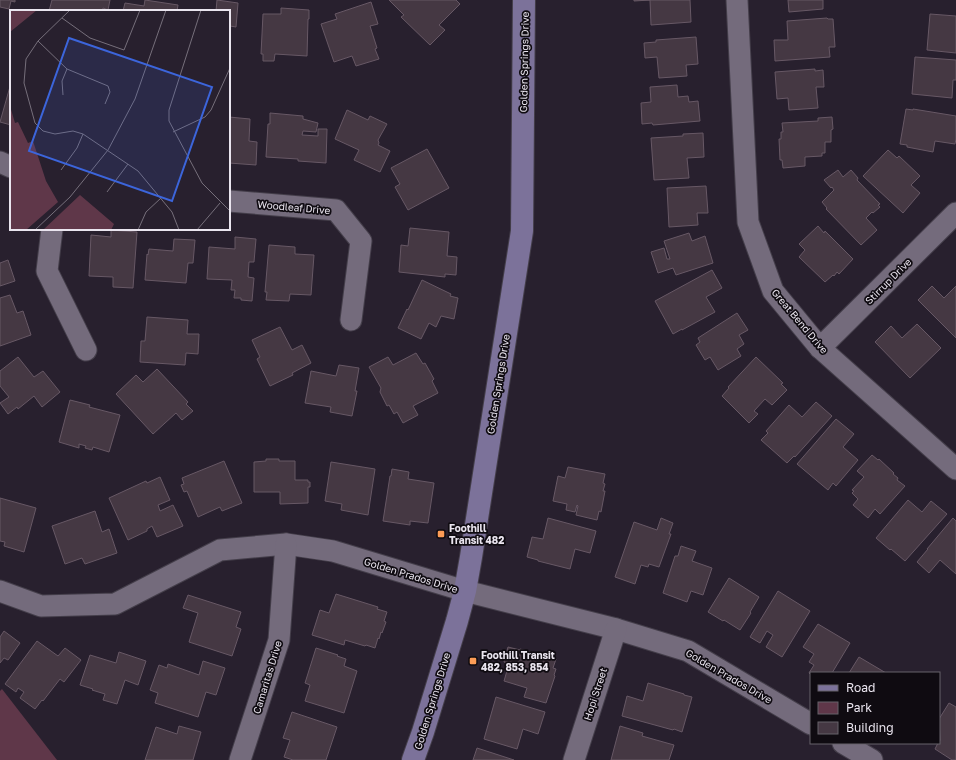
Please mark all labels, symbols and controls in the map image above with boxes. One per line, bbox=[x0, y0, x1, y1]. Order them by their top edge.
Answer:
inset map bbox=[10, 10, 230, 230]
street label: Golden Springs Drive bbox=[517, 11, 531, 112]
street label: Woodleaf Drive bbox=[257, 198, 331, 216]
street label: Stirrup Drive bbox=[862, 255, 914, 307]
street label: Great Bend Drive bbox=[769, 286, 831, 356]
street label: Golden Springs Drive bbox=[484, 333, 512, 435]
place label: Foothill Transit 482 bbox=[449, 522, 504, 546]
marker: Foothill Transit 482 bbox=[436, 529, 446, 539]
street label: Golden Prados Drive bbox=[363, 555, 460, 595]
street label: Camaritas Drive bbox=[250, 639, 284, 715]
street label: Golden Prados Drive bbox=[684, 646, 774, 706]
place label: Foothill Transit 482, 853, 854 bbox=[481, 649, 555, 673]
street label: Golden Springs Drive bbox=[412, 651, 453, 751]
marker: Foothill Transit 482, 853, 854 bbox=[468, 656, 478, 666]
street label: Hopi Street bbox=[581, 666, 609, 722]
legend bbox=[810, 672, 940, 744]
text: Road bbox=[846, 680, 875, 695]
text: Park bbox=[846, 700, 872, 715]
text: Building bbox=[846, 720, 894, 735]

